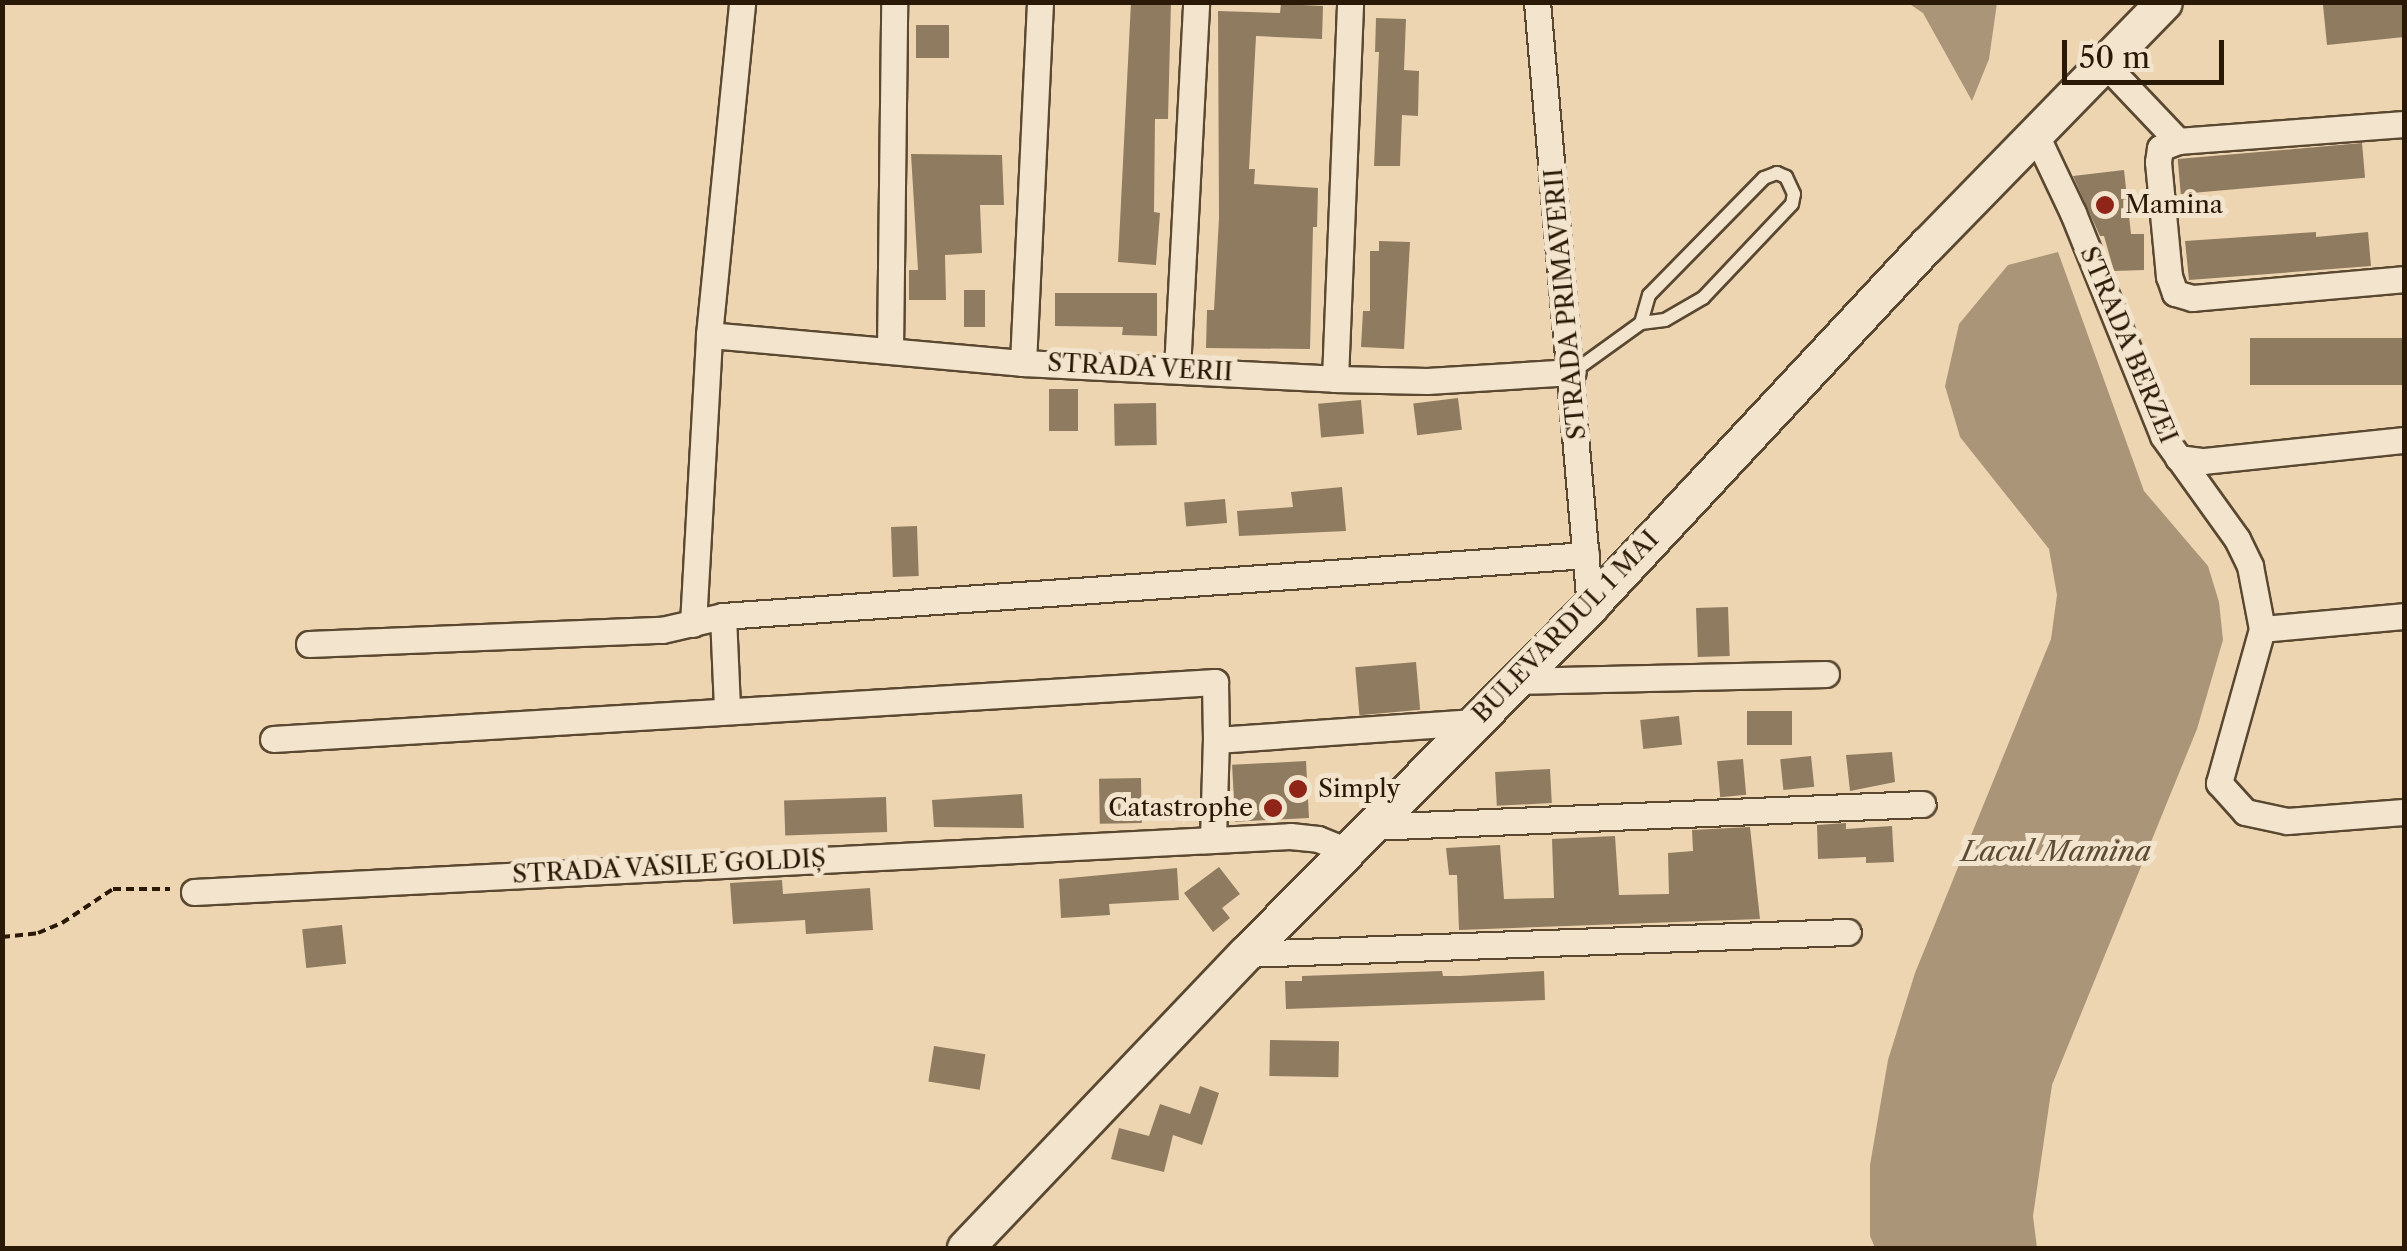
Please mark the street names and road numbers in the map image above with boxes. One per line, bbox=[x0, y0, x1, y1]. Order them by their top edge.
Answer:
street label: STRADA PRIMAVERII bbox=[1539, 167, 1593, 441]
street label: STRADA BERZEI bbox=[2073, 242, 2183, 448]
street label: STRADA VERII bbox=[1046, 348, 1234, 388]
street label: BULEVARDUL 1 MAI bbox=[1466, 525, 1666, 729]
street label: STRADA VASILE GOLDIȘ bbox=[510, 844, 828, 890]

